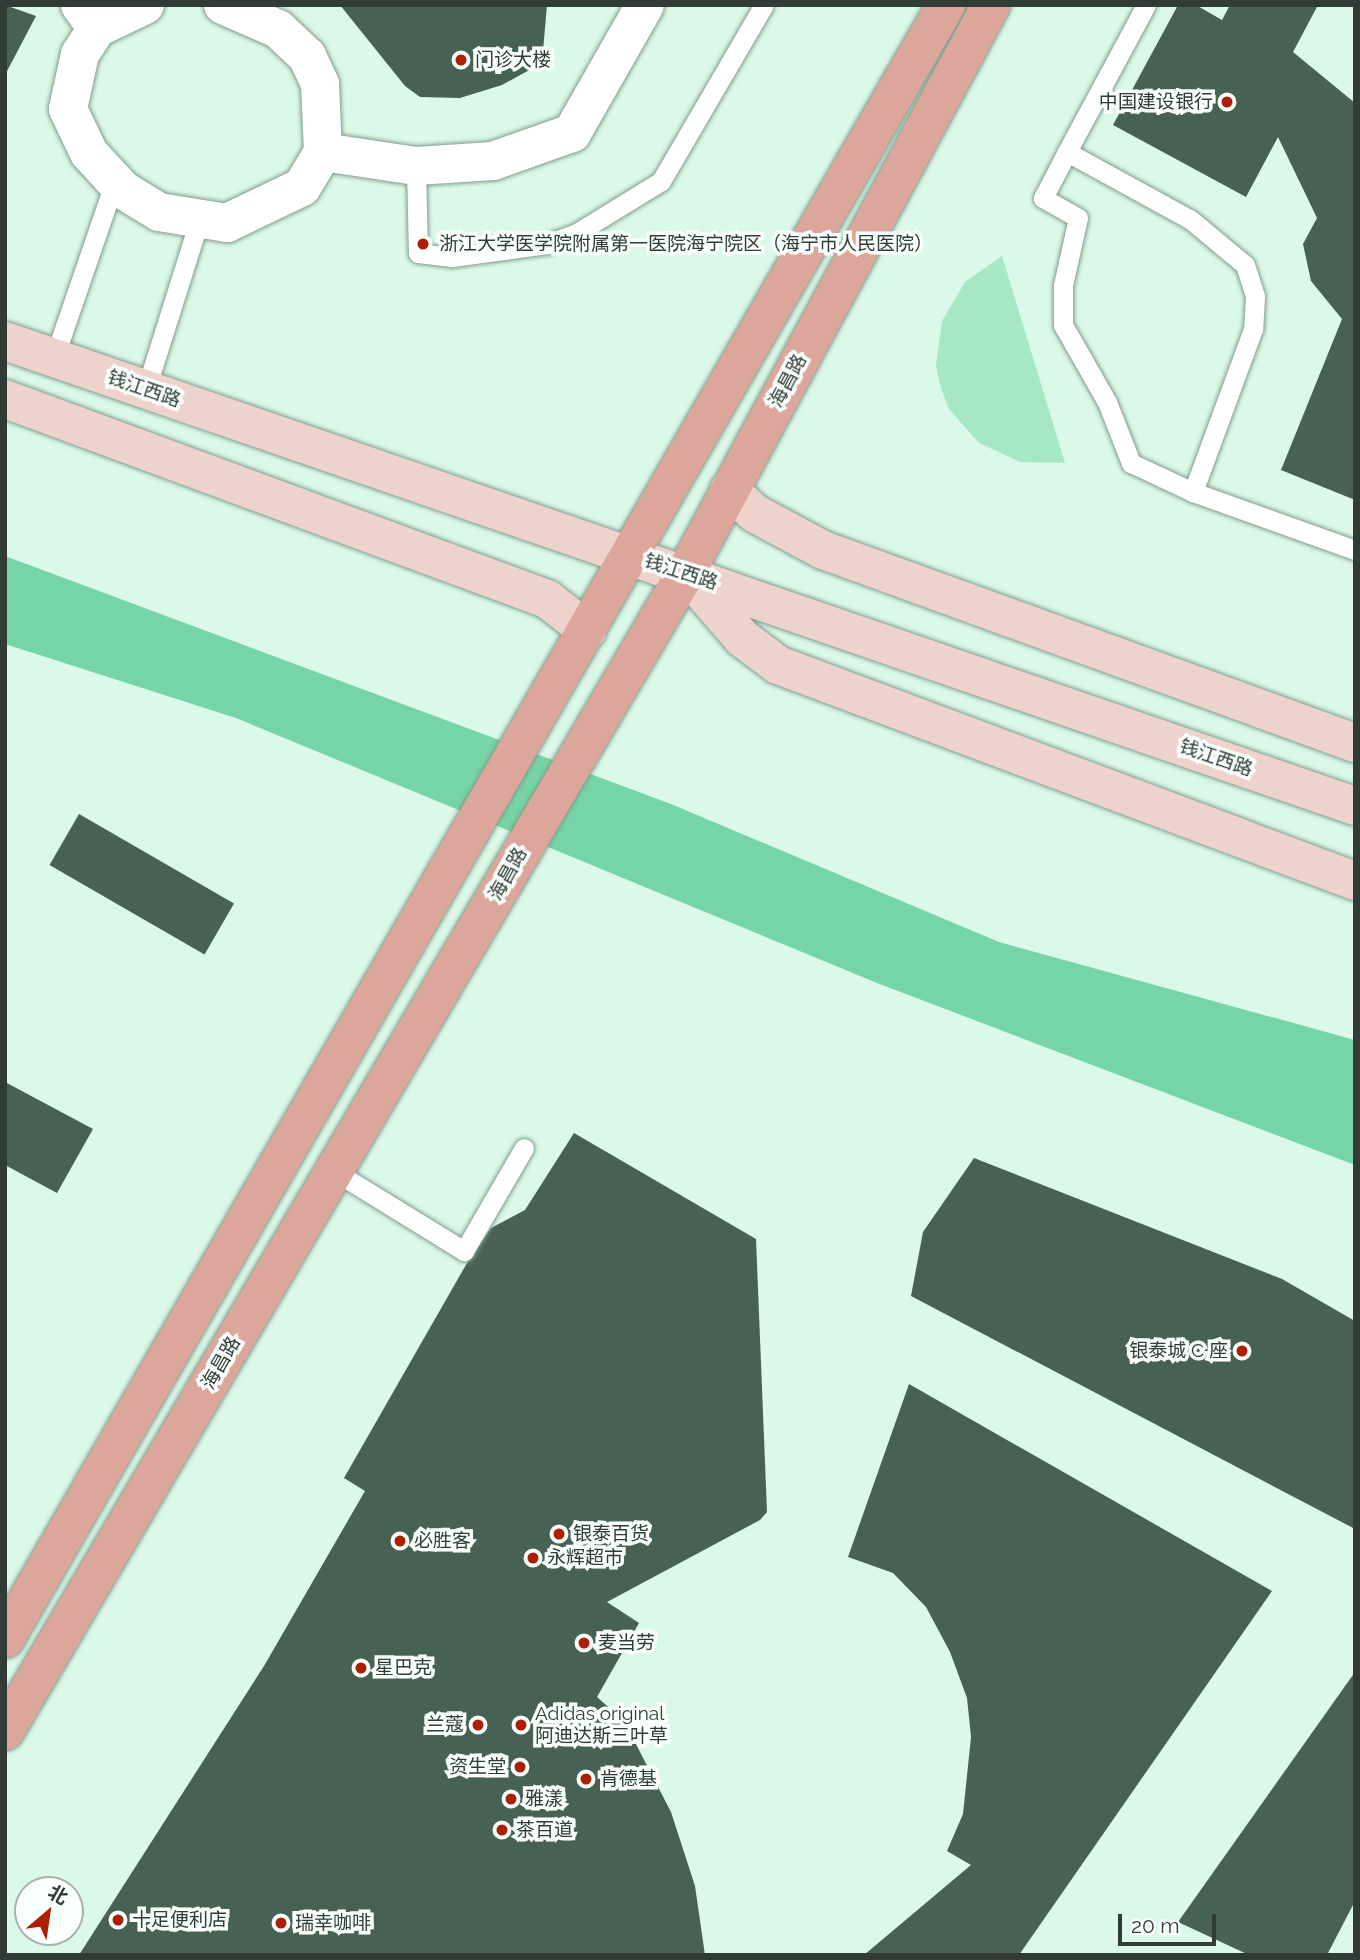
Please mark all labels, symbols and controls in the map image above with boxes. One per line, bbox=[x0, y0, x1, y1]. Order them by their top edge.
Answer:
place label: 门诊大楼 bbox=[475, 49, 551, 71]
marker: 门诊大楼 bbox=[453, 52, 469, 68]
place label: 中国建设银行 bbox=[1099, 91, 1213, 113]
marker: 中国建设银行 bbox=[1219, 94, 1235, 110]
place label: 浙江大学医学院附属第一医院海宁院区（海宁市人民医院） bbox=[439, 233, 933, 255]
marker: 浙江大学医学院附属第一医院海宁院区（海宁市人民医院） bbox=[413, 234, 433, 254]
street label: 海昌路 bbox=[765, 350, 811, 412]
street label: 钱江西路 bbox=[104, 366, 184, 412]
street label: 钱江西路 bbox=[641, 549, 721, 595]
street label: 钱江西路 bbox=[1176, 735, 1256, 781]
street label: 海昌路 bbox=[484, 844, 532, 904]
street label: 海昌路 bbox=[197, 1333, 245, 1393]
place label: 银泰城 C 座 bbox=[1129, 1340, 1228, 1362]
marker: 银泰城 C 座 bbox=[1234, 1343, 1250, 1359]
place label: 银泰百货 bbox=[573, 1523, 649, 1545]
marker: 银泰百货 bbox=[551, 1526, 567, 1542]
place label: 必胜客 bbox=[414, 1530, 471, 1552]
marker: 必胜客 bbox=[392, 1533, 408, 1549]
place label: 永辉超市 bbox=[547, 1547, 623, 1569]
marker: 永辉超市 bbox=[525, 1550, 541, 1566]
place label: 麦当劳 bbox=[598, 1632, 655, 1654]
marker: 麦当劳 bbox=[576, 1635, 592, 1651]
place label: 星巴克 bbox=[375, 1657, 432, 1679]
marker: 星巴克 bbox=[353, 1660, 369, 1676]
place label: Adidas original 阿迪达斯三叶草 bbox=[535, 1703, 668, 1747]
place label: 兰蔻 bbox=[426, 1714, 464, 1736]
marker: 兰蔻 bbox=[470, 1717, 486, 1733]
marker: Adidas original 阿迪达斯三叶草 bbox=[513, 1717, 529, 1733]
place label: 资生堂 bbox=[449, 1756, 506, 1778]
marker: 资生堂 bbox=[512, 1759, 528, 1775]
place label: 肯德基 bbox=[600, 1768, 657, 1790]
marker: 肯德基 bbox=[578, 1771, 594, 1787]
place label: 雅漾 bbox=[525, 1788, 563, 1810]
marker: 雅漾 bbox=[503, 1791, 519, 1807]
place label: 茶百道 bbox=[516, 1819, 573, 1841]
marker: 茶百道 bbox=[494, 1822, 510, 1838]
north arrow bbox=[14, 1876, 84, 1946]
text: 北 bbox=[45, 1880, 72, 1909]
scale bar bbox=[1122, 1900, 1220, 1944]
place label: 十足便利店 bbox=[132, 1909, 227, 1931]
marker: 十足便利店 bbox=[110, 1912, 126, 1928]
place label: 瑞幸咖啡 bbox=[295, 1912, 371, 1934]
text: 20 m bbox=[1131, 1913, 1179, 1938]
marker: 瑞幸咖啡 bbox=[273, 1915, 289, 1931]

